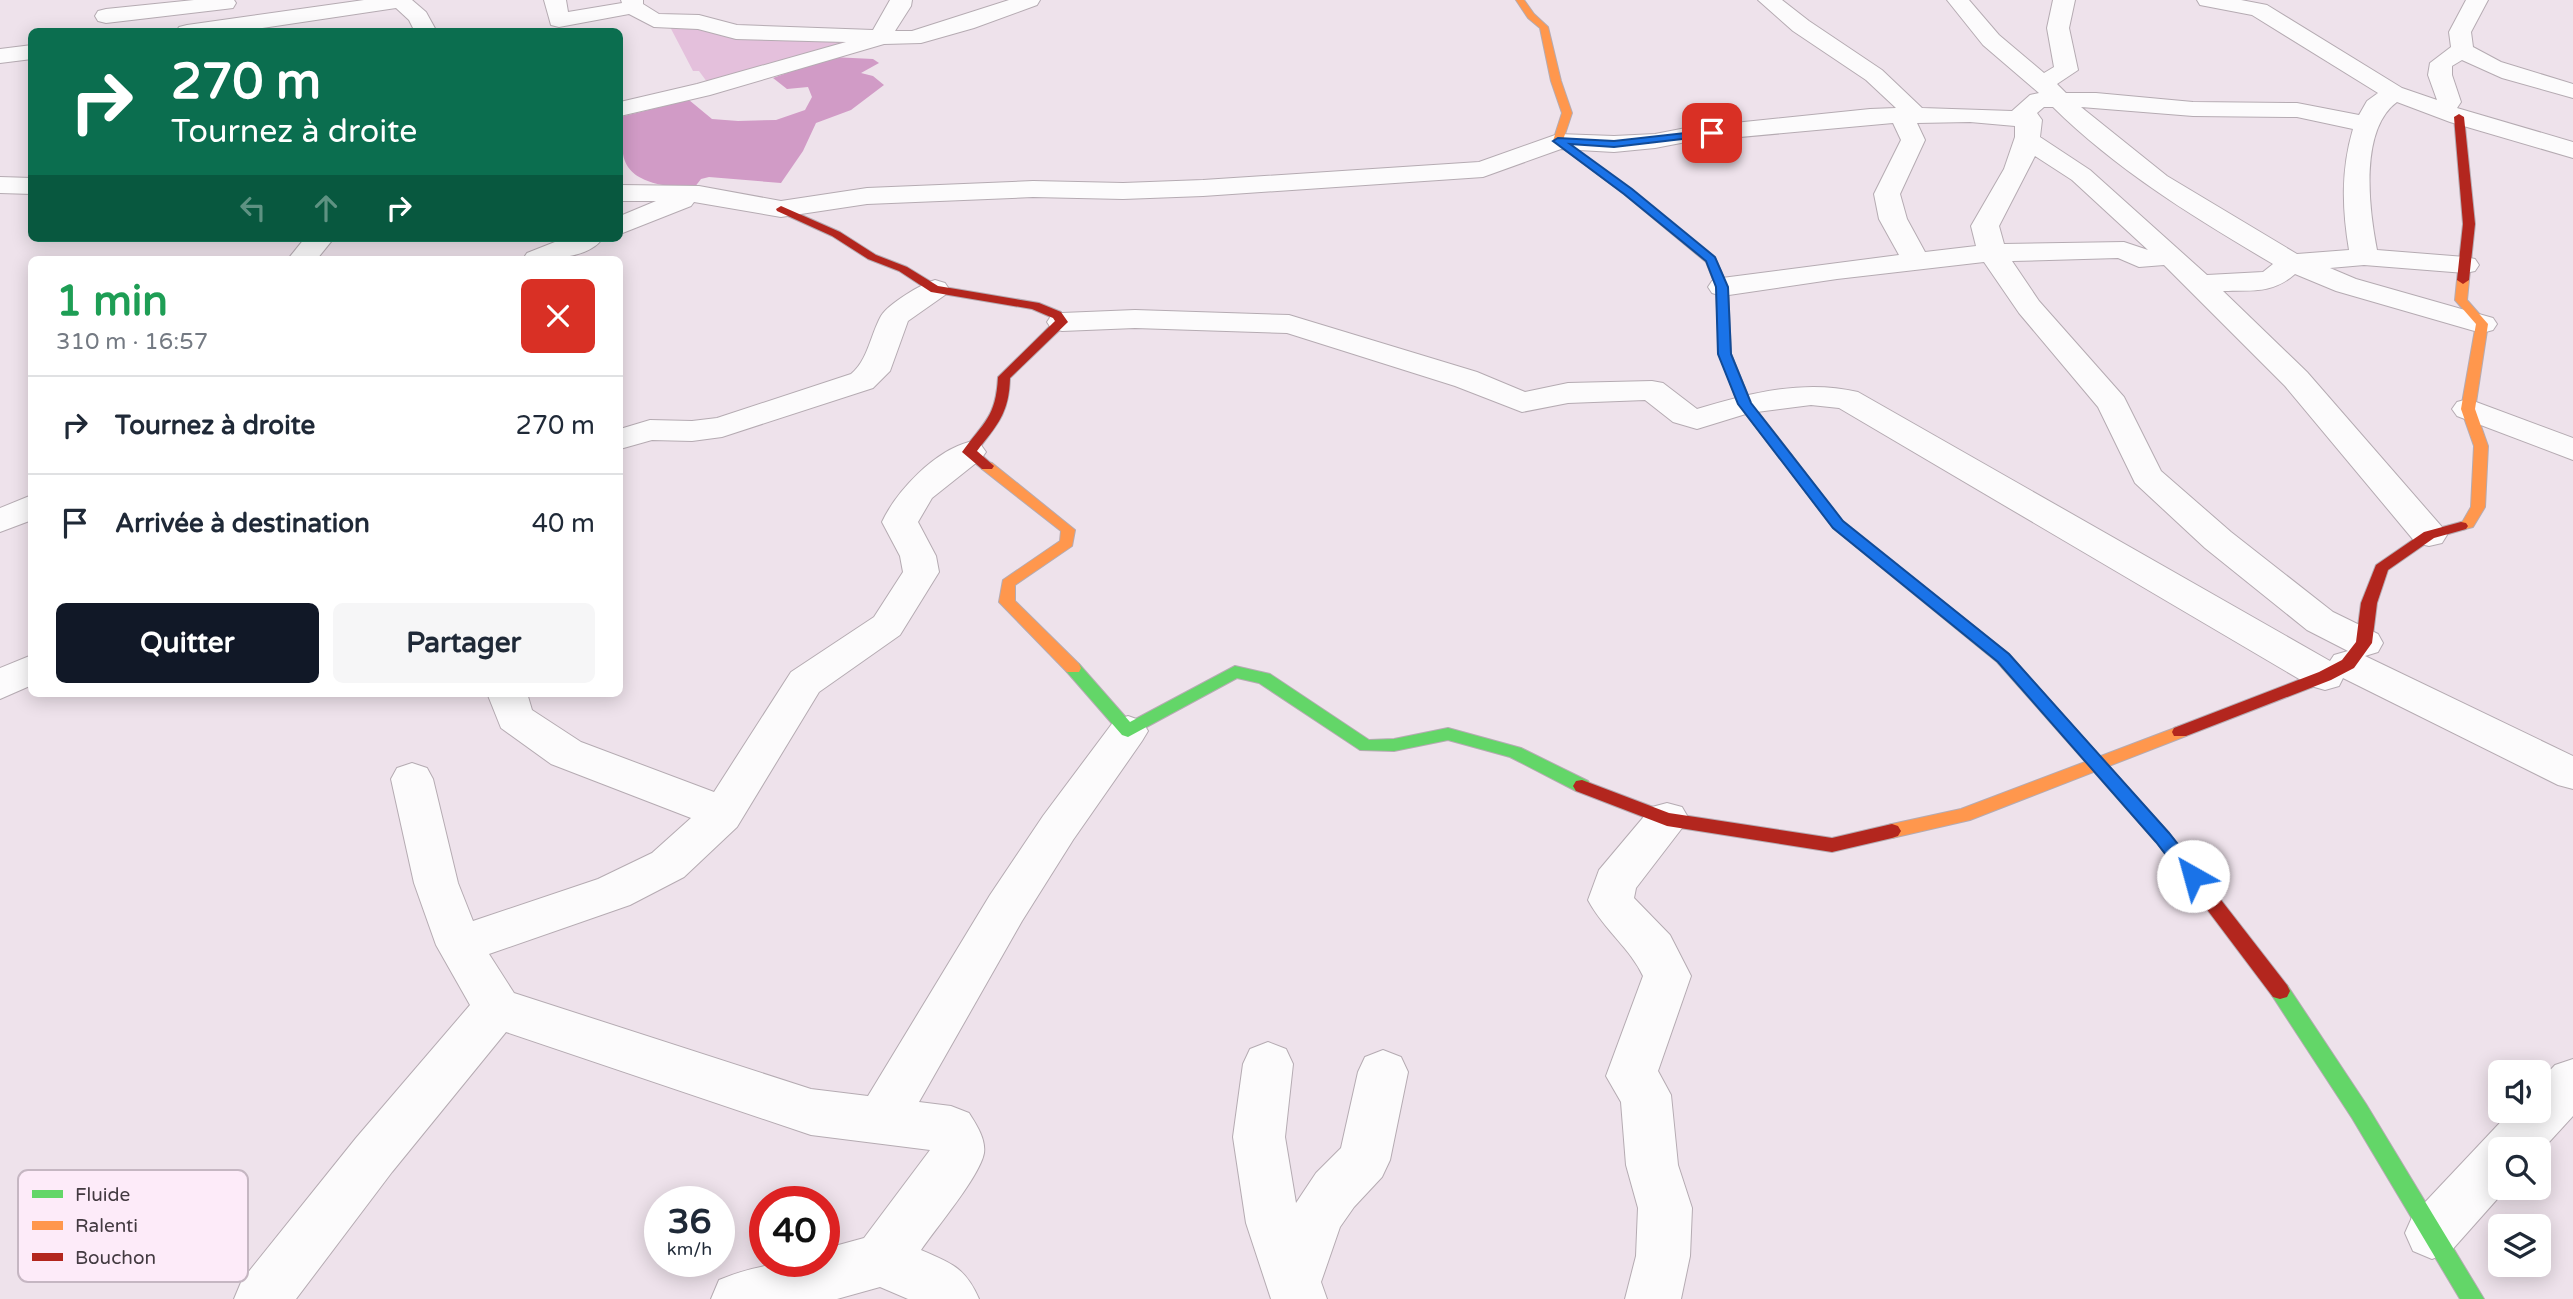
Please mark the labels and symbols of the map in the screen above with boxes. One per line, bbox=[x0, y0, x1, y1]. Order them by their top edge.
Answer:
pin bbox=[1682, 103, 1742, 163]
position arrow bbox=[2156, 839, 2230, 913]
legend bbox=[18, 1170, 248, 1282]
text: Fluide bbox=[75, 1184, 130, 1206]
speed limit sign: 40 bbox=[749, 1186, 840, 1277]
text: Ralenti bbox=[75, 1215, 138, 1237]
text: Bouchon bbox=[75, 1247, 156, 1269]

